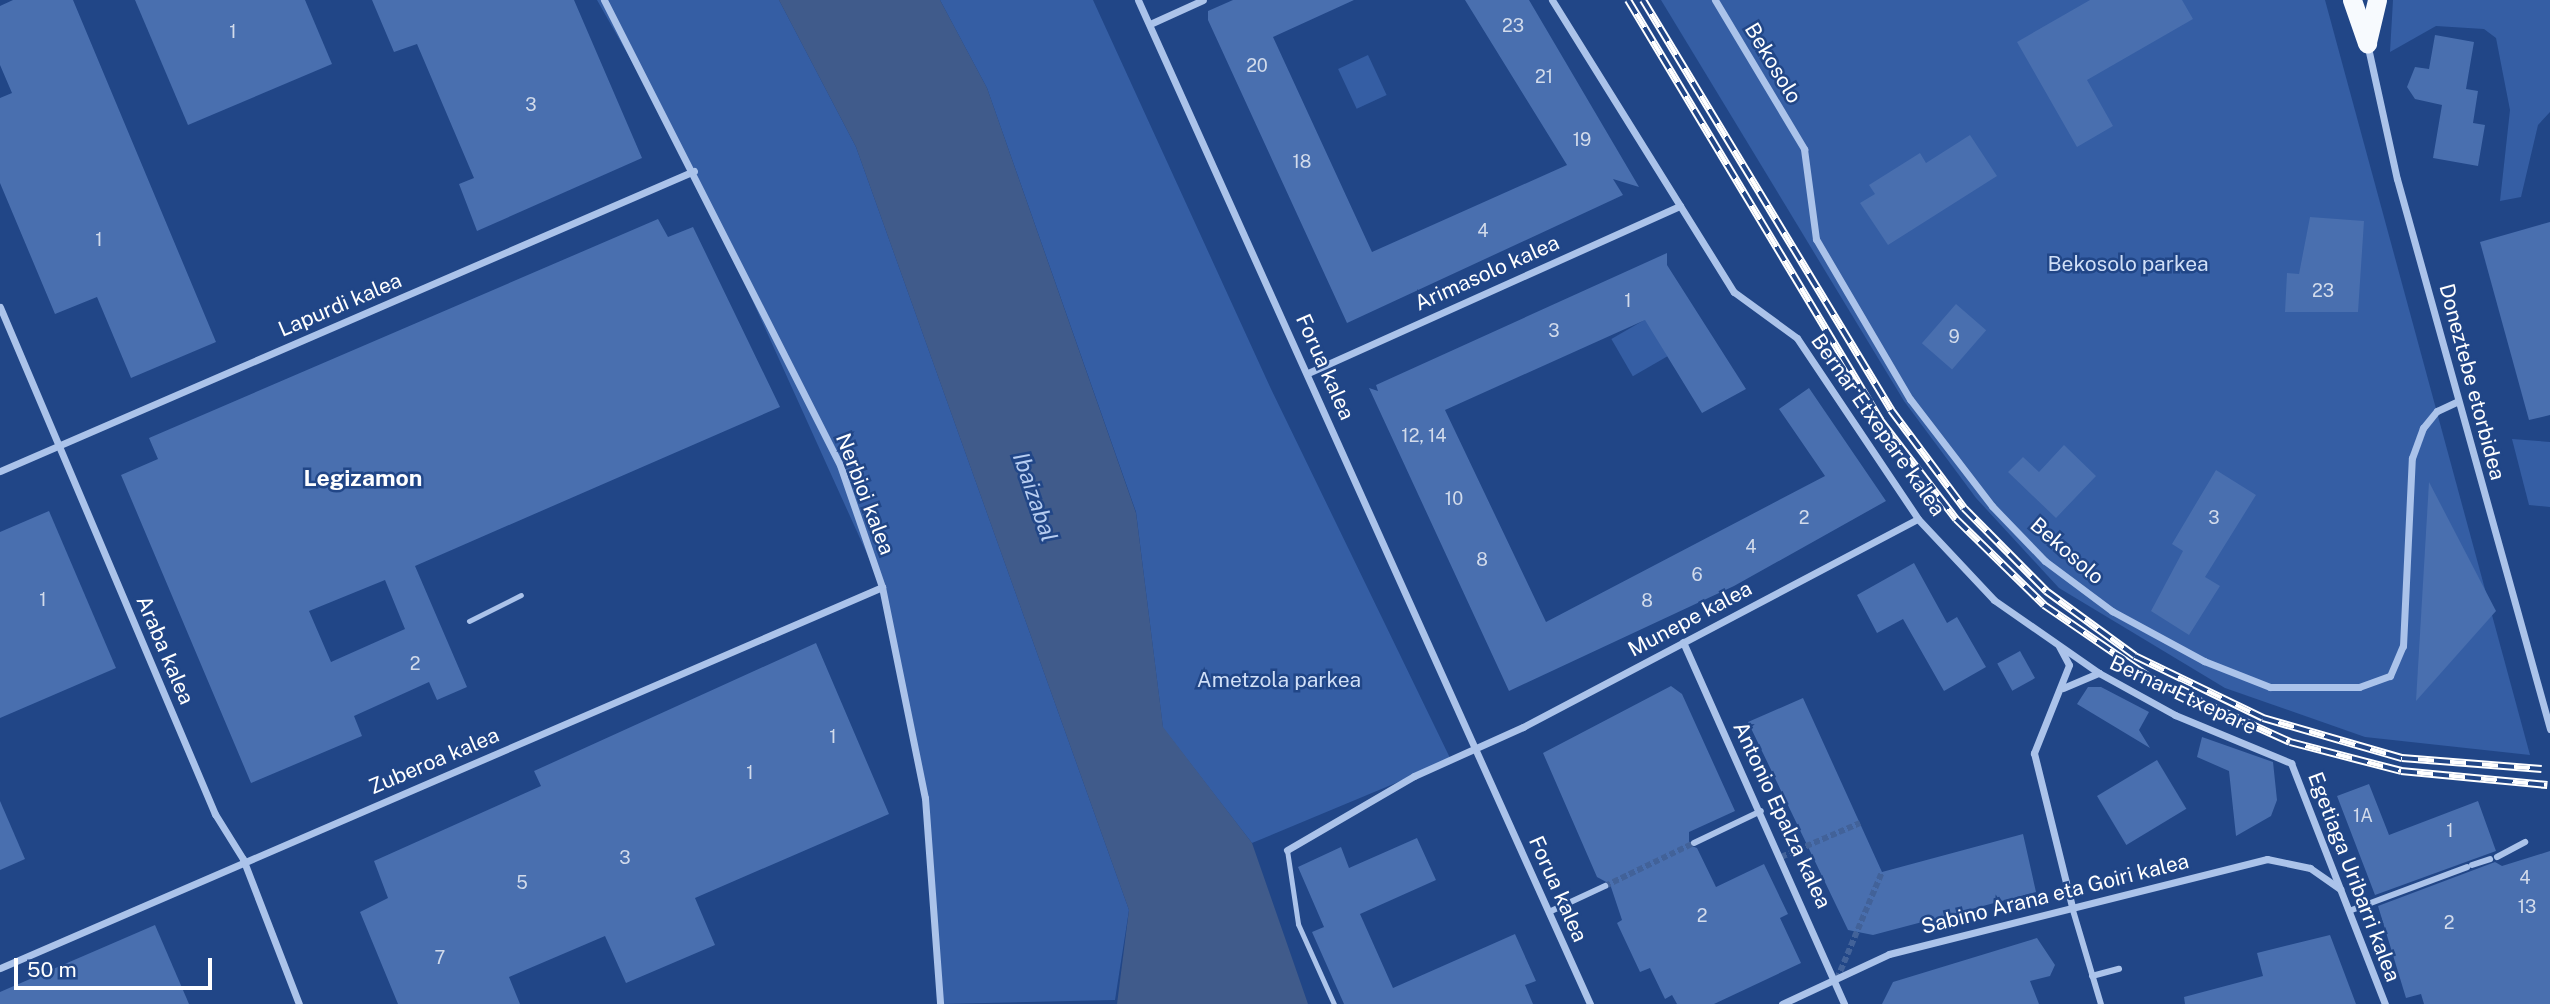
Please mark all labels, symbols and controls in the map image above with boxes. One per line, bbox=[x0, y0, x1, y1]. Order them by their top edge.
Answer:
house number: 23 bbox=[1502, 15, 1524, 37]
street label: Bekosolo bbox=[1739, 18, 1807, 108]
house number: 1 bbox=[229, 21, 237, 43]
house number: 20 bbox=[1246, 55, 1268, 77]
house number: 21 bbox=[1535, 66, 1553, 88]
house number: 3 bbox=[525, 94, 537, 116]
house number: 19 bbox=[1573, 129, 1591, 151]
house number: 18 bbox=[1293, 151, 1311, 173]
house number: 4 bbox=[1477, 220, 1489, 242]
house number: 1 bbox=[95, 229, 103, 251]
street label: Arimasolo kalea bbox=[1411, 230, 1563, 316]
park label: Bekosolo parkea bbox=[2047, 251, 2209, 277]
street label: Lapurdi kalea bbox=[275, 268, 405, 342]
house number: 23 bbox=[2312, 280, 2334, 302]
street label: Doneztebe etorbidea bbox=[2434, 281, 2510, 483]
house number: 1 bbox=[1624, 290, 1632, 312]
street label: Forua kalea bbox=[1290, 310, 1360, 424]
house number: 3 bbox=[1548, 320, 1560, 342]
house number: 9 bbox=[1948, 326, 1960, 348]
street label: Bernar Etxepare kalea bbox=[1806, 329, 1950, 521]
house number: 12, 14 bbox=[1401, 425, 1447, 447]
street label: Nerbioi kalea bbox=[830, 430, 900, 558]
water label: Ibaizabal bbox=[1007, 449, 1063, 545]
district label: Legizamon bbox=[304, 464, 422, 492]
house number: 10 bbox=[1445, 488, 1463, 510]
house number: 2 bbox=[1799, 507, 1809, 529]
house number: 3 bbox=[2208, 507, 2220, 529]
street label: Bekosolo bbox=[2025, 512, 2109, 590]
house number: 4 bbox=[1745, 536, 1757, 558]
house number: 8 bbox=[1476, 549, 1488, 571]
house number: 6 bbox=[1691, 564, 1703, 586]
street label: Munepe kalea bbox=[1624, 576, 1756, 662]
house number: 1 bbox=[39, 589, 47, 611]
house number: 8 bbox=[1641, 590, 1653, 612]
street label: Araba kalea bbox=[131, 592, 199, 708]
street label: Bernar Etxepare bbox=[2106, 650, 2260, 740]
house number: 2 bbox=[410, 653, 420, 675]
park label: Ametzola parkea bbox=[1197, 667, 1361, 693]
street label: Antonio Epalza kalea bbox=[1728, 718, 1836, 912]
street label: Zuberoa kalea bbox=[365, 722, 503, 800]
house number: 1 bbox=[829, 726, 837, 748]
house number: 1 bbox=[746, 762, 754, 784]
street label: Egetiaga Uribarri kalea bbox=[2302, 769, 2406, 985]
house number: 1A bbox=[2353, 805, 2373, 827]
house number: 1 bbox=[2446, 820, 2454, 842]
street label: Forua kalea bbox=[1523, 832, 1593, 946]
house number: 3 bbox=[619, 847, 631, 869]
street label: Sabino Arana eta Goiri kalea bbox=[1918, 848, 2192, 940]
house number: 4 bbox=[2519, 867, 2531, 889]
house number: 5 bbox=[516, 872, 528, 894]
house number: 13 bbox=[2518, 896, 2536, 918]
house number: 2 bbox=[1697, 905, 1707, 927]
house number: 2 bbox=[2444, 912, 2454, 934]
scale bar bbox=[18, 944, 215, 988]
house number: 7 bbox=[435, 947, 445, 969]
text: 50 m bbox=[27, 957, 77, 982]

